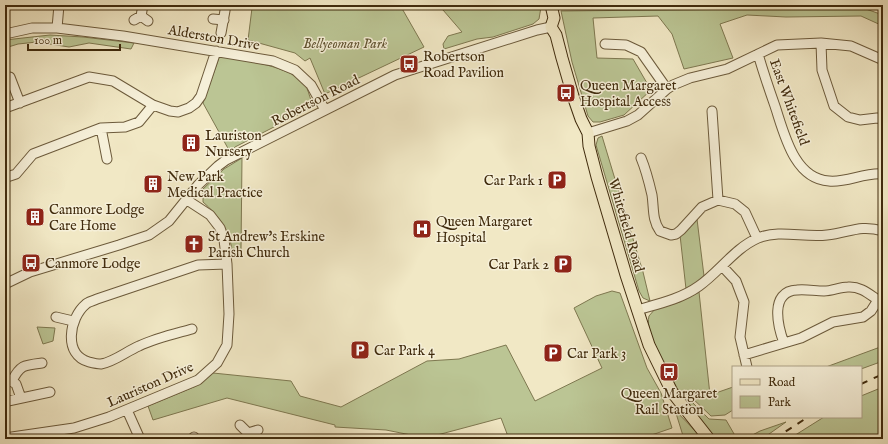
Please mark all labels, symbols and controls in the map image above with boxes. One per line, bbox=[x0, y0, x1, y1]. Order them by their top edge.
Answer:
street label: Alderston Drive bbox=[166, 21, 262, 55]
scale bar bbox=[28, 26, 120, 52]
text: 100 m bbox=[34, 33, 62, 48]
park label: Bellyeoman Park bbox=[303, 35, 387, 53]
place label: Robertson Road Pavilion bbox=[423, 48, 505, 82]
bus stop icon: Robertson Road Pavilion bbox=[398, 53, 420, 75]
street label: East Whitefield bbox=[765, 57, 813, 149]
street label: Robertson Road bbox=[268, 71, 363, 131]
place label: Queen Margaret Hospital Access bbox=[580, 77, 677, 111]
bus stop icon: Queen Margaret Hospital Access bbox=[555, 82, 577, 104]
place label: Lauriston Nursery bbox=[205, 127, 262, 161]
building icon: Lauriston Nursery bbox=[180, 132, 202, 154]
place label: New Park Medical Practice bbox=[167, 168, 263, 202]
parking icon: Car Park 1 bbox=[546, 169, 568, 191]
place label: Car Park 1 bbox=[484, 172, 543, 190]
building icon: New Park Medical Practice bbox=[142, 173, 164, 195]
street label: Whitefield Road bbox=[604, 176, 648, 275]
place label: Canmore Lodge Care Home bbox=[49, 201, 145, 235]
building icon: Canmore Lodge Care Home bbox=[24, 206, 46, 228]
place label: Queen Margaret Hospital bbox=[436, 213, 533, 247]
hospital icon: Queen Margaret Hospital bbox=[411, 218, 433, 240]
place label: St Andrew's Erskine Parish Church bbox=[208, 228, 326, 262]
church icon: St Andrew's Erskine Parish Church bbox=[183, 233, 205, 255]
bus stop icon: Canmore Lodge bbox=[20, 252, 42, 274]
parking icon: Car Park 2 bbox=[552, 253, 574, 275]
place label: Canmore Lodge bbox=[45, 255, 141, 273]
place label: Car Park 2 bbox=[488, 256, 549, 274]
parking icon: Car Park 4 bbox=[349, 339, 371, 361]
place label: Car Park 4 bbox=[374, 342, 435, 360]
parking icon: Car Park 3 bbox=[542, 342, 564, 364]
place label: Car Park 3 bbox=[567, 345, 626, 363]
street label: Lauriston Drive bbox=[105, 358, 197, 412]
bus stop icon: Queen Margaret Rail Station bbox=[658, 361, 680, 383]
legend bbox=[732, 366, 862, 418]
text: Road bbox=[768, 375, 796, 390]
place label: Queen Margaret Rail Station bbox=[621, 385, 717, 419]
text: Park bbox=[768, 395, 791, 410]

